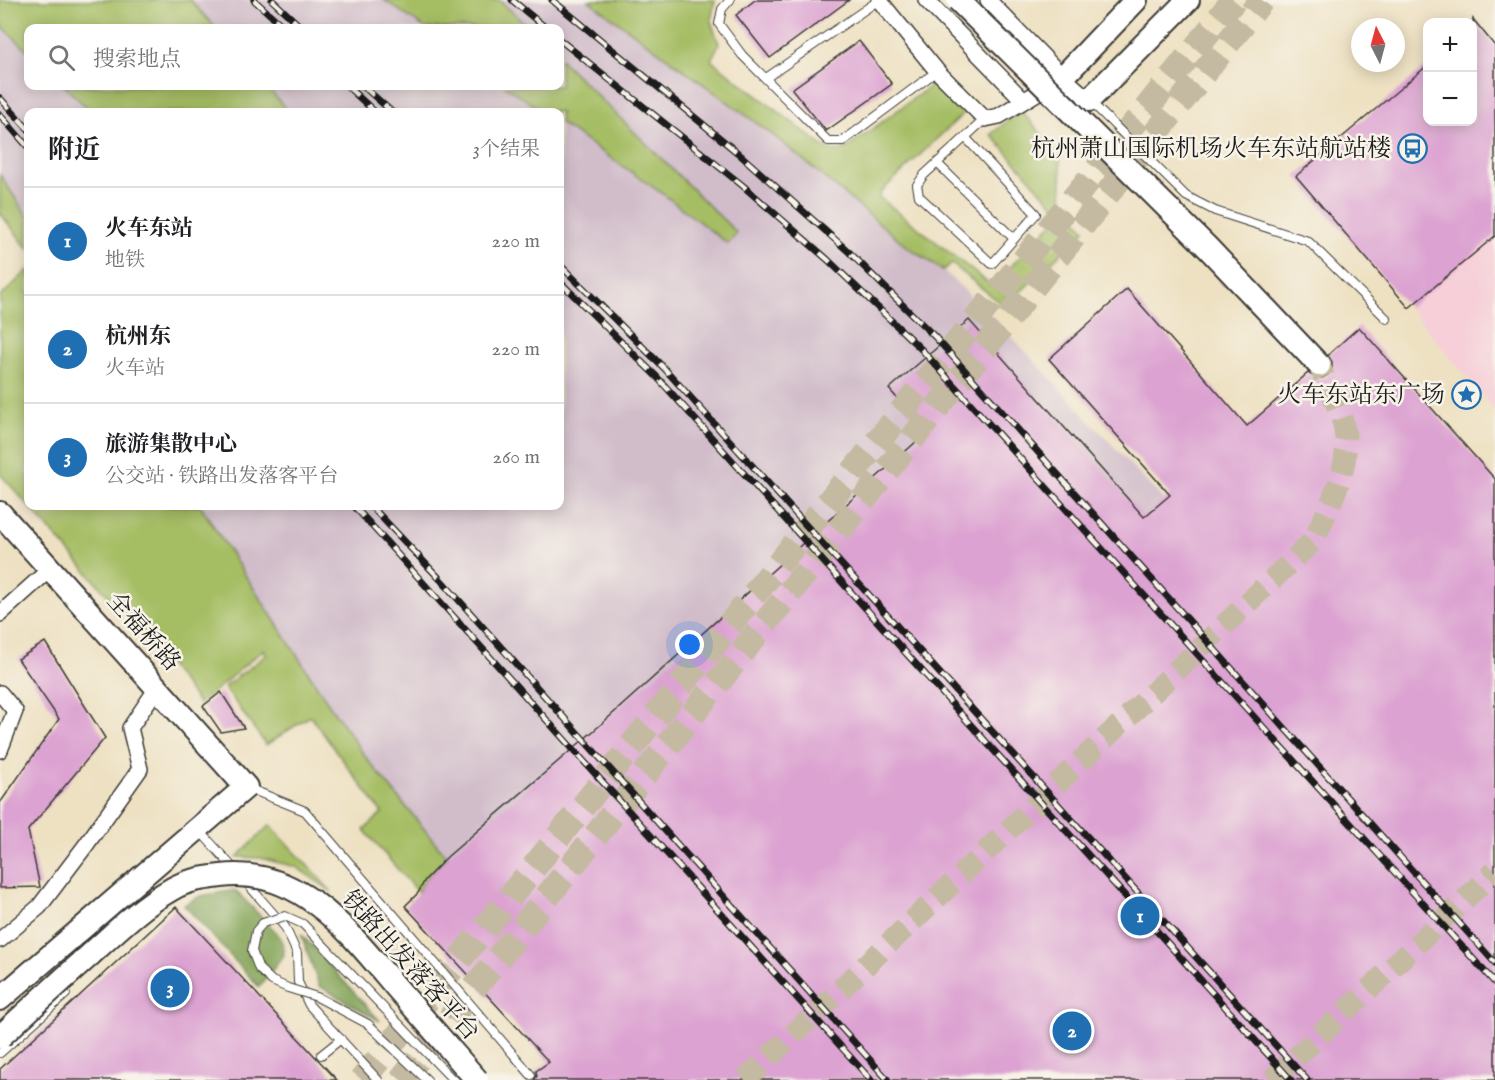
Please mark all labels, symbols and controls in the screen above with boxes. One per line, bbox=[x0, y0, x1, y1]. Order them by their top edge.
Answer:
north arrow bbox=[1351, 18, 1405, 72]
map controls bbox=[1423, 18, 1477, 126]
button: + bbox=[1423, 18, 1477, 72]
search box bbox=[24, 24, 564, 90]
icon: search bbox=[45, 41, 78, 74]
text: 搜索地点 bbox=[93, 46, 181, 74]
button: − bbox=[1423, 72, 1477, 126]
bus stop icon: 杭州萧山国际机场火车东站航站楼 bbox=[1396, 133, 1428, 165]
text: 附近 bbox=[48, 134, 100, 167]
place label: 杭州萧山国际机场火车东站航站楼 bbox=[1031, 134, 1391, 165]
text: 3个结果 bbox=[473, 137, 540, 162]
text: 火车东站 bbox=[105, 215, 193, 243]
text: 1 bbox=[64, 229, 71, 254]
text: 220 m bbox=[492, 229, 540, 254]
text: 地铁 bbox=[105, 248, 145, 273]
text: 杭州东 bbox=[105, 323, 171, 351]
text: 2 bbox=[63, 337, 72, 362]
text: 220 m bbox=[492, 337, 540, 362]
text: 火车站 bbox=[105, 356, 165, 381]
place icon: 火车东站东广场 bbox=[1450, 379, 1482, 411]
place label: 火车东站东广场 bbox=[1277, 380, 1445, 411]
text: 旅游集散中心 bbox=[105, 431, 237, 459]
text: 3 bbox=[64, 445, 71, 470]
text: 260 m bbox=[493, 445, 540, 470]
text: 公交站 · 铁路出发落客平台 bbox=[105, 464, 338, 489]
street label: 全福桥路 bbox=[99, 586, 187, 678]
your location bbox=[675, 630, 704, 659]
street label: 铁路出发落客平台 bbox=[334, 884, 486, 1048]
pin: 1 bbox=[1120, 894, 1160, 938]
pin: 3 bbox=[150, 966, 190, 1010]
pin: 2 bbox=[1052, 1008, 1092, 1054]

